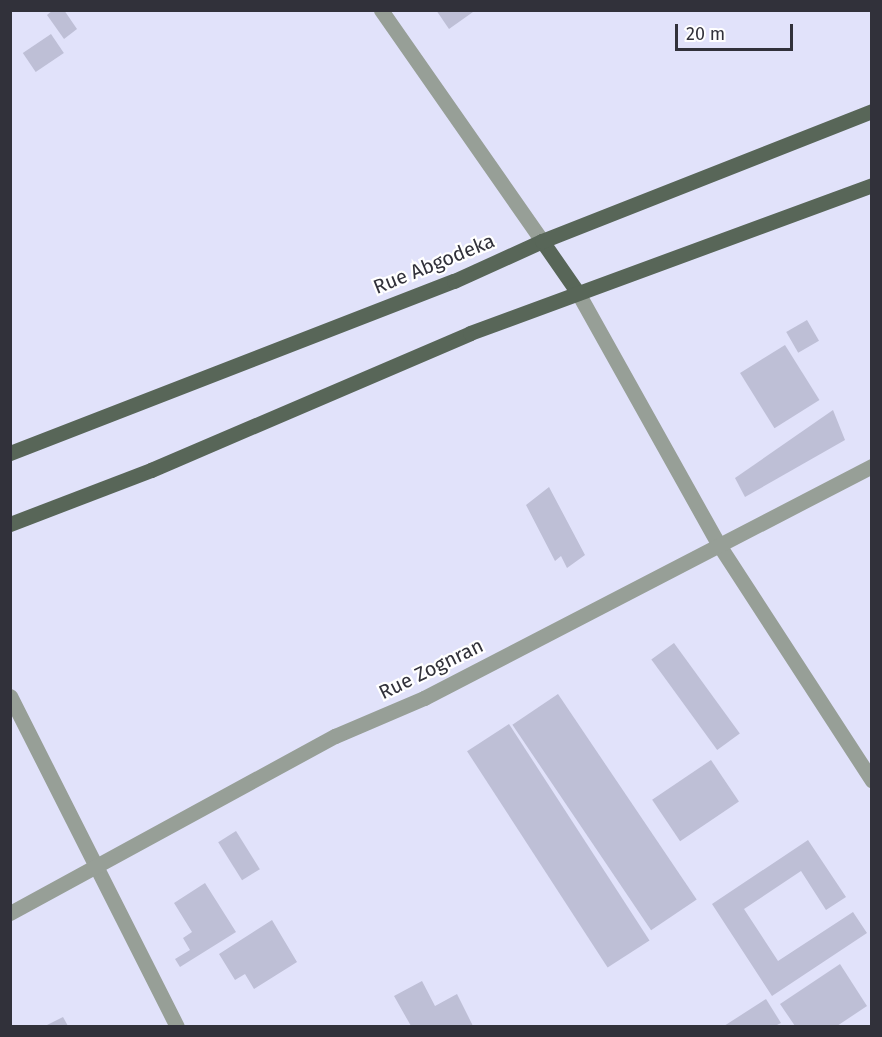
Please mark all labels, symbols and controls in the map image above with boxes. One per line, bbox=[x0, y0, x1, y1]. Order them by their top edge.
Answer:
scale bar bbox=[678, 12, 796, 50]
text: 20 m bbox=[686, 23, 725, 45]
street label: Rue Abgodeka bbox=[370, 229, 498, 299]
street label: Rue Zognran bbox=[375, 633, 487, 705]

